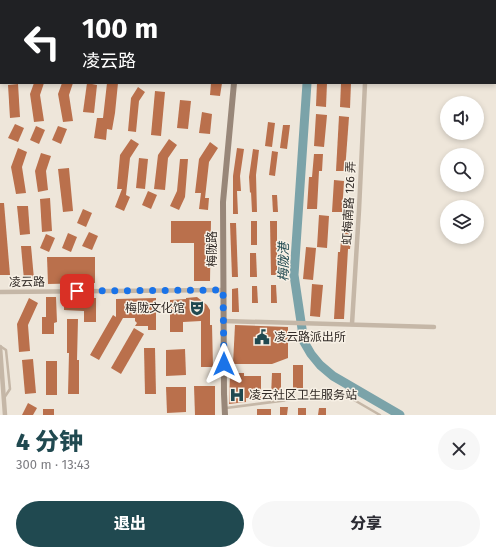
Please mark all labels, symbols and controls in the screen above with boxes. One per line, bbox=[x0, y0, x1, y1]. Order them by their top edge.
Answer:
text: 100 m bbox=[82, 12, 158, 45]
icon: left bbox=[16, 16, 68, 68]
text: 凌云路 bbox=[82, 50, 136, 72]
map controls bbox=[440, 96, 484, 244]
button: sound bbox=[440, 96, 484, 140]
button: search bbox=[440, 148, 484, 192]
street label: 虹梅南路 126 弄 bbox=[340, 161, 358, 245]
button: layers bbox=[440, 200, 484, 244]
street label: 梅陇路 bbox=[205, 231, 219, 267]
water label: 梅陇港 bbox=[276, 240, 291, 282]
pin bbox=[60, 274, 94, 308]
street label: 凌云路 bbox=[9, 275, 45, 289]
icon: arrive bbox=[66, 280, 88, 302]
theatre icon: 梅陇文化馆 bbox=[188, 299, 206, 317]
place label: 梅陇文化馆 bbox=[125, 301, 185, 315]
public building icon: 凌云路派出所 bbox=[253, 328, 271, 346]
place label: 凌云路派出所 bbox=[274, 330, 346, 344]
position arrow bbox=[203, 343, 245, 385]
hospital icon: 凌云社区卫生服务站 bbox=[228, 386, 246, 404]
place label: 凌云社区卫生服务站 bbox=[249, 388, 357, 402]
text: 4 分钟 bbox=[16, 428, 83, 456]
button: close bbox=[438, 428, 480, 470]
text: 300 m · 13:43 bbox=[16, 457, 90, 472]
button: 退出 bbox=[16, 501, 244, 547]
button: 分享 bbox=[252, 501, 480, 547]

